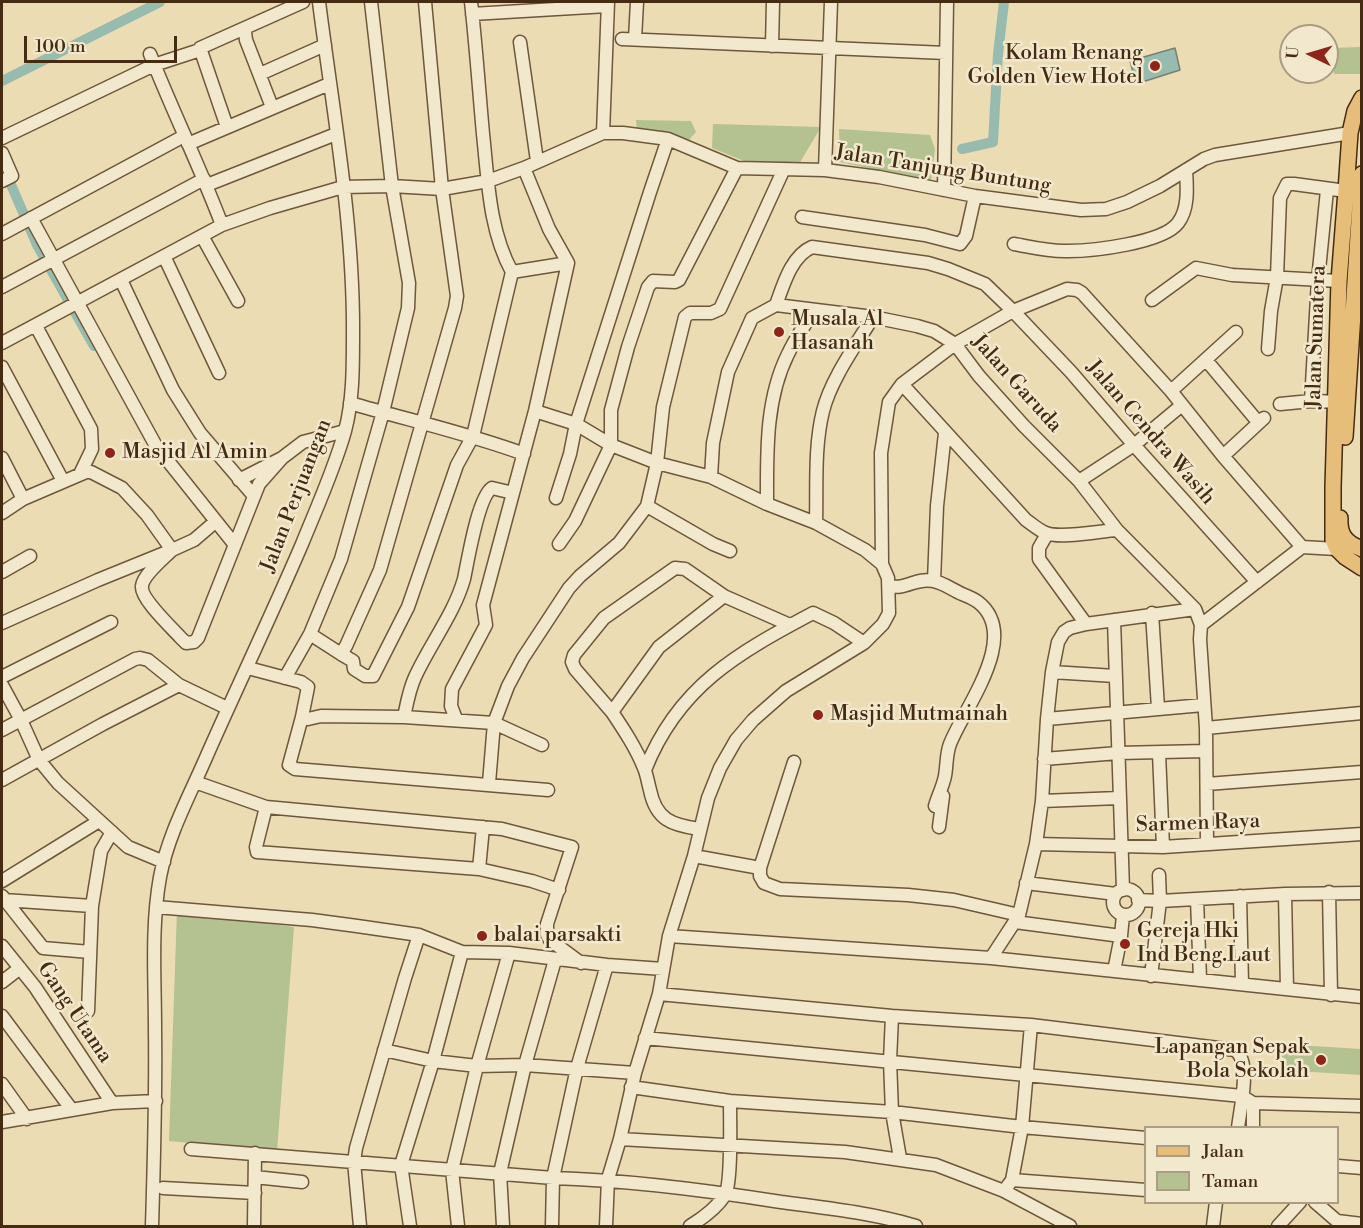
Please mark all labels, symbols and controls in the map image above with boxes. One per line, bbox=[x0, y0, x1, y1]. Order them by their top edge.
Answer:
scale bar bbox=[27, 24, 180, 62]
north arrow bbox=[1279, 24, 1339, 84]
text: 100 m bbox=[35, 35, 86, 58]
place label: Kolam Renang Golden View Hotel bbox=[968, 41, 1143, 91]
text: U bbox=[1283, 46, 1304, 60]
marker: Kolam Renang Golden View Hotel bbox=[1148, 59, 1162, 73]
street label: Jalan Tanjung Buntung bbox=[833, 140, 1053, 200]
street label: Jalan Sumatera bbox=[1302, 265, 1332, 409]
place label: Musala Al Hasanah bbox=[791, 307, 883, 357]
marker: Musala Al Hasanah bbox=[772, 325, 786, 339]
street label: Jalan Garuda bbox=[965, 330, 1067, 438]
street label: Jalan Cendra Wasih bbox=[1080, 355, 1220, 511]
street label: Jalan Perjuangan bbox=[256, 416, 338, 576]
place label: Masjid Al Amin bbox=[122, 440, 268, 466]
marker: Masjid Al Amin bbox=[103, 446, 117, 460]
place label: Masjid Mutmainah bbox=[830, 702, 1008, 728]
marker: Masjid Mutmainah bbox=[811, 708, 825, 722]
street label: Sarmen Raya bbox=[1135, 809, 1261, 839]
place label: Gereja Hki Ind Beng.Laut bbox=[1137, 919, 1271, 969]
place label: balai parsakti bbox=[494, 923, 622, 949]
marker: balai parsakti bbox=[475, 929, 489, 943]
marker: Gereja Hki Ind Beng.Laut bbox=[1118, 937, 1132, 951]
street label: Gang Utama bbox=[31, 958, 117, 1068]
place label: Lapangan Sepak Bola Sekolah bbox=[1154, 1035, 1309, 1085]
marker: Lapangan Sepak Bola Sekolah bbox=[1314, 1053, 1328, 1067]
legend bbox=[1144, 1126, 1339, 1204]
text: Jalan bbox=[1202, 1140, 1244, 1163]
text: Taman bbox=[1202, 1170, 1258, 1193]

